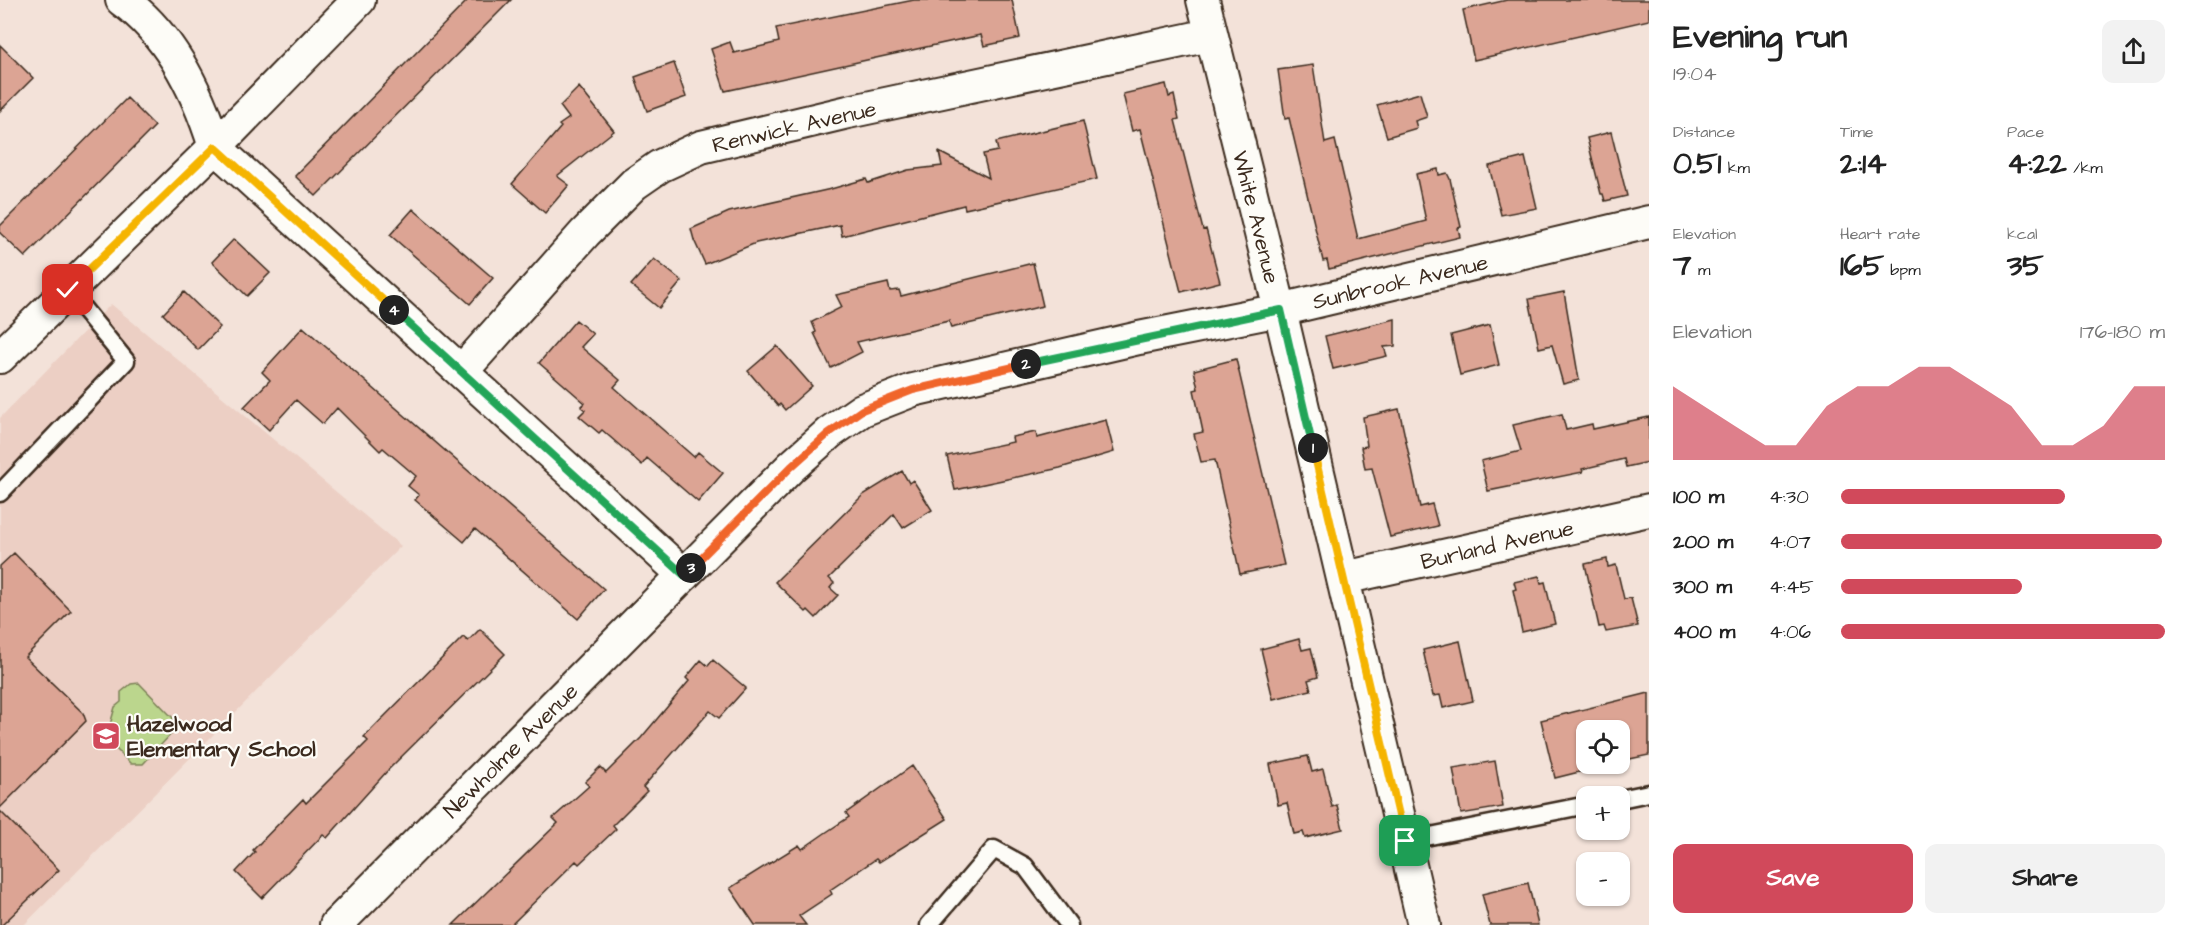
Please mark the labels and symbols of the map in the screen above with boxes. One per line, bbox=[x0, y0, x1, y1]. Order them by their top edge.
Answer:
street label: Renwick Avenue bbox=[709, 94, 879, 161]
street label: White Avenue bbox=[1224, 148, 1287, 287]
street label: Sunbrook Avenue bbox=[1309, 247, 1491, 318]
pin bbox=[42, 264, 93, 315]
pin: 4 bbox=[379, 295, 409, 325]
pin: 2 bbox=[1011, 349, 1041, 379]
pin: 1 bbox=[1298, 433, 1328, 463]
street label: Burland Avenue bbox=[1418, 513, 1577, 578]
pin: 3 bbox=[676, 553, 706, 583]
street label: Newholme Avenue bbox=[437, 677, 586, 825]
place label: Hazelwood Elementary School bbox=[127, 709, 316, 767]
school or university icon: Hazelwood Elementary School bbox=[90, 720, 122, 752]
pin bbox=[1379, 815, 1430, 866]

